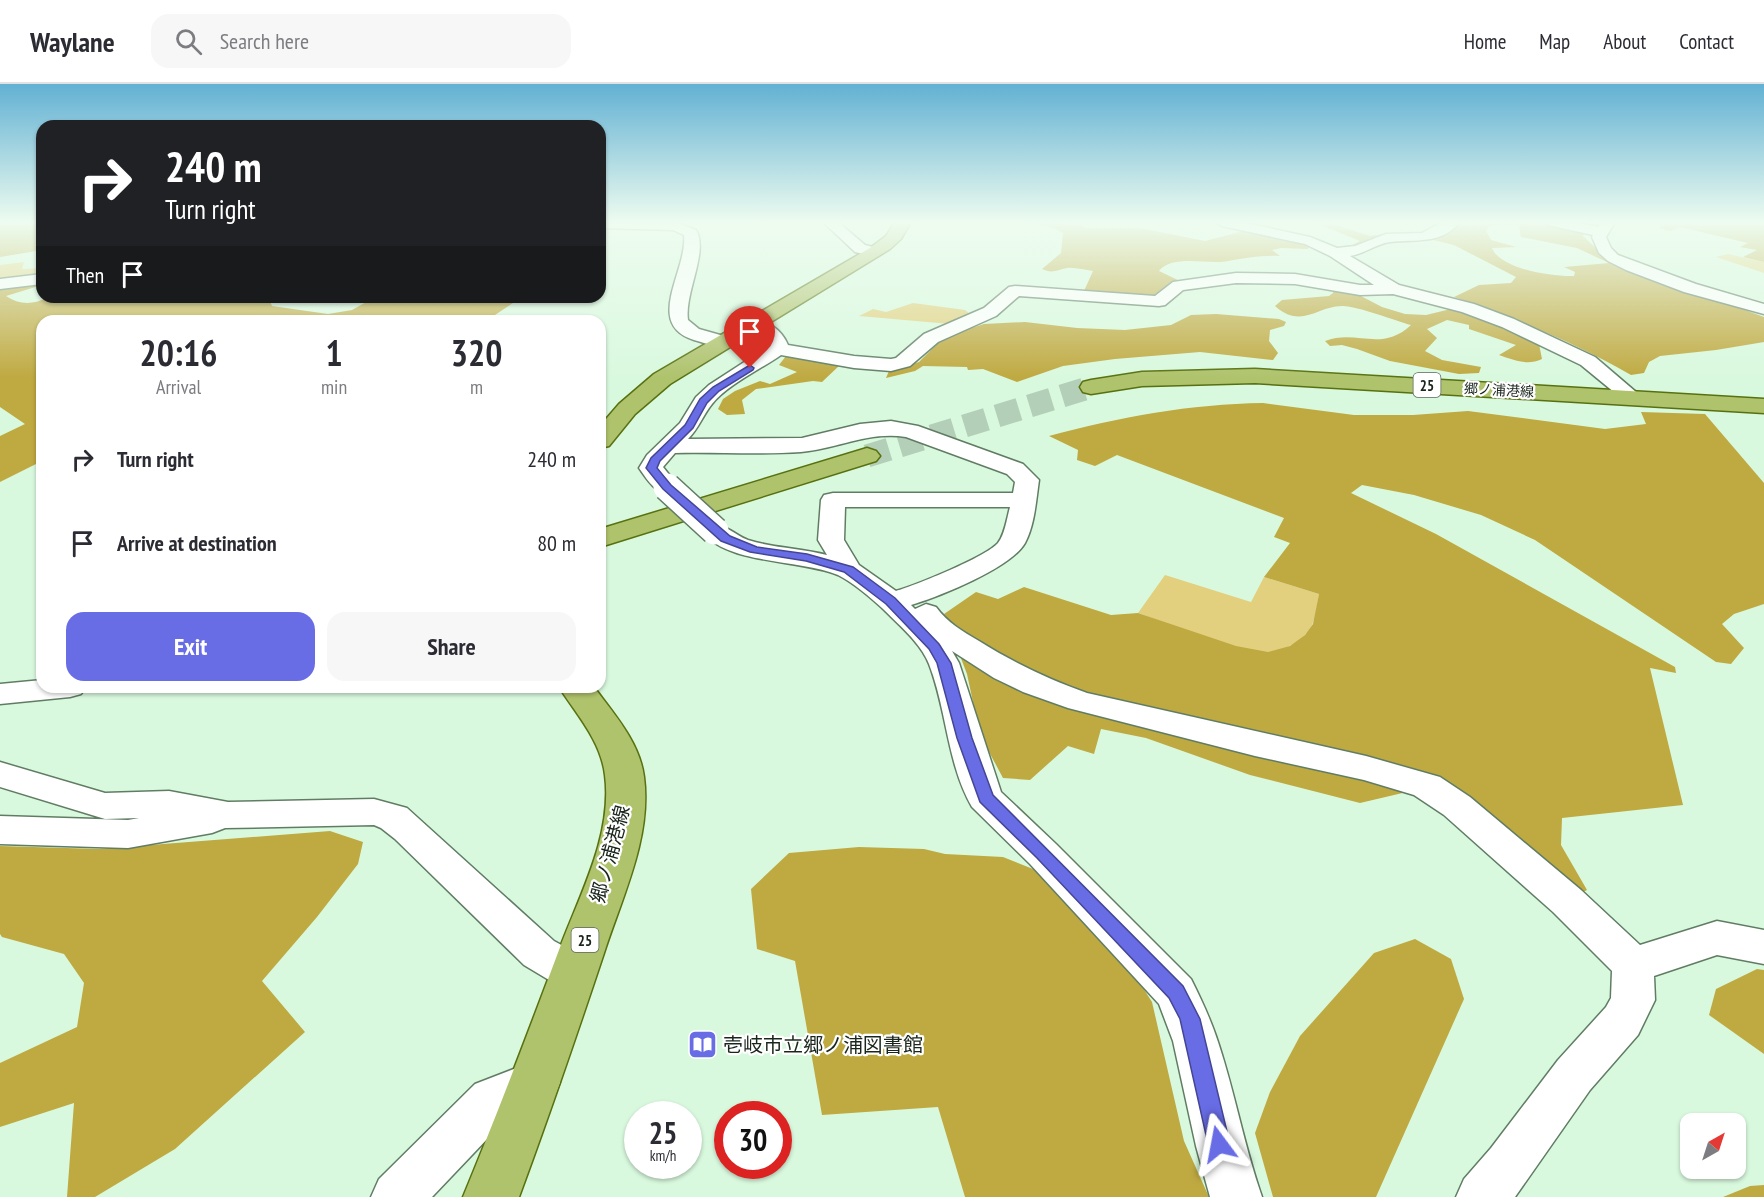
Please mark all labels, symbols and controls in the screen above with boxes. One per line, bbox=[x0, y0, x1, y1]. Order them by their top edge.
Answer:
search box bbox=[151, 14, 571, 68]
text: Waylane bbox=[30, 23, 115, 60]
icon: search bbox=[172, 25, 205, 58]
text: Search here bbox=[220, 27, 309, 55]
text: Home bbox=[1464, 28, 1506, 55]
text: Map bbox=[1539, 28, 1570, 55]
text: About bbox=[1603, 28, 1646, 55]
text: Contact bbox=[1679, 28, 1734, 55]
text: 240 m bbox=[165, 139, 262, 194]
icon: right bbox=[66, 144, 144, 222]
text: Turn right bbox=[165, 192, 256, 226]
icon: arrive bbox=[116, 258, 149, 291]
text: Then bbox=[66, 261, 104, 289]
pin bbox=[724, 306, 775, 368]
icon: arrive bbox=[733, 315, 766, 348]
text: 20:16 bbox=[140, 329, 217, 376]
text: 1 bbox=[325, 329, 343, 376]
text: 320 bbox=[451, 329, 502, 376]
road number: 25 bbox=[1414, 373, 1440, 397]
text: Arrival bbox=[156, 374, 201, 400]
text: min bbox=[321, 374, 347, 400]
text: m bbox=[470, 374, 483, 400]
street label: 郷ノ浦港線 bbox=[1464, 379, 1534, 401]
icon: right bbox=[66, 443, 99, 476]
text: Turn right bbox=[117, 445, 194, 473]
text: 240 m bbox=[527, 445, 576, 473]
icon: arrive bbox=[66, 527, 99, 560]
text: Arrive at destination bbox=[117, 529, 277, 557]
text: 80 m bbox=[537, 529, 576, 557]
button: Exit bbox=[66, 612, 315, 681]
button: Share bbox=[327, 612, 576, 681]
street label: 郷ノ浦港線 bbox=[585, 802, 635, 906]
road number: 25 bbox=[572, 928, 598, 952]
library icon: 壱岐市立郷ノ浦図書館 bbox=[686, 1029, 718, 1061]
place label: 壱岐市立郷ノ浦図書館 bbox=[723, 1032, 923, 1058]
speed limit sign: 30 bbox=[714, 1101, 792, 1179]
position arrow bbox=[1187, 1112, 1251, 1176]
text: 25 bbox=[649, 1113, 677, 1152]
north arrow bbox=[1680, 1113, 1746, 1179]
map controls bbox=[1680, 1113, 1746, 1179]
text: km/h bbox=[650, 1146, 676, 1165]

